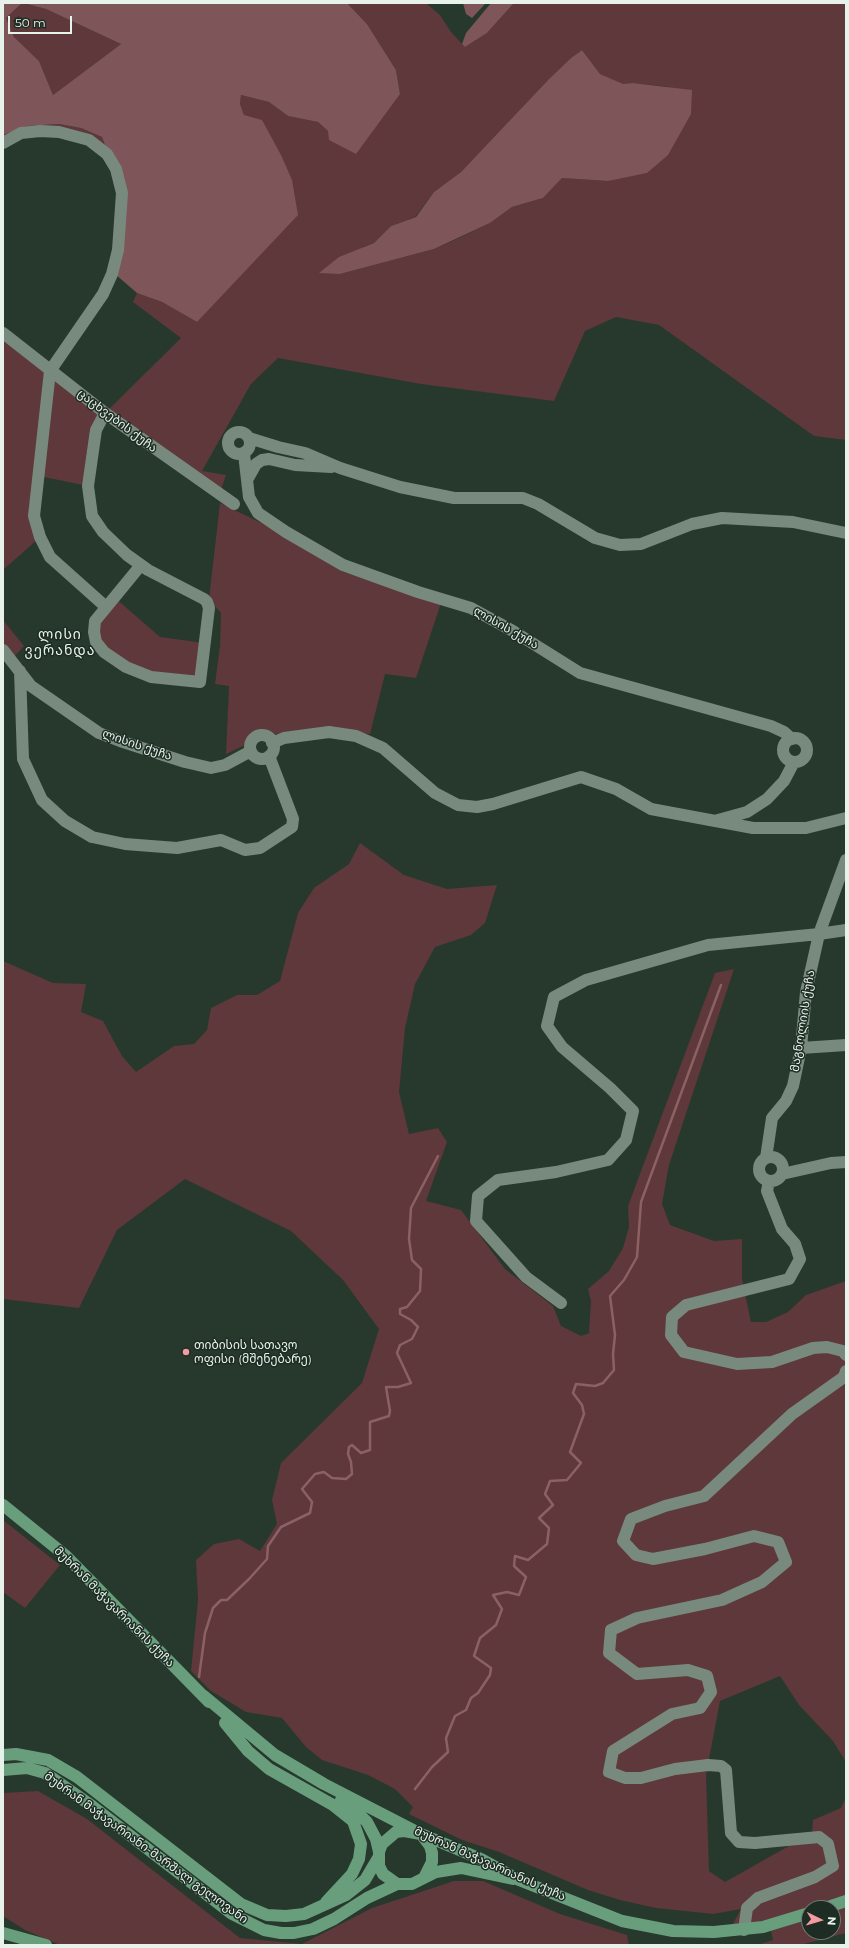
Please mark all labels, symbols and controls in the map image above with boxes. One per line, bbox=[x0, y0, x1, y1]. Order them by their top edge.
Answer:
scale bar bbox=[10, 8, 74, 34]
text: 50 m bbox=[15, 15, 46, 30]
street label: ცაცხვების ქუჩა bbox=[74, 386, 160, 456]
street label: ლისის ქუჩა bbox=[471, 604, 541, 652]
district label: ლისი ვერანდა bbox=[25, 627, 95, 660]
street label: ლისის ქუჩა bbox=[100, 726, 174, 764]
street label: მაგნოლიის ქუჩა bbox=[788, 969, 818, 1073]
place label: თიბისის სათავო ოფისი (მშენებარე) bbox=[194, 1338, 312, 1366]
marker: თიბისის სათავო ოფისი (მშენებარე) bbox=[181, 1347, 191, 1357]
street label: მუხრან მაჭავარიანის ქუჩა bbox=[51, 1544, 177, 1670]
street label: მუხრან მაჭავარიანი-მარშალ გელოვანი bbox=[41, 1769, 251, 1927]
street label: მუხრან მაჭავარიანის ქუჩა bbox=[412, 1824, 568, 1904]
north arrow bbox=[801, 1900, 841, 1940]
text: N bbox=[825, 1916, 839, 1926]

